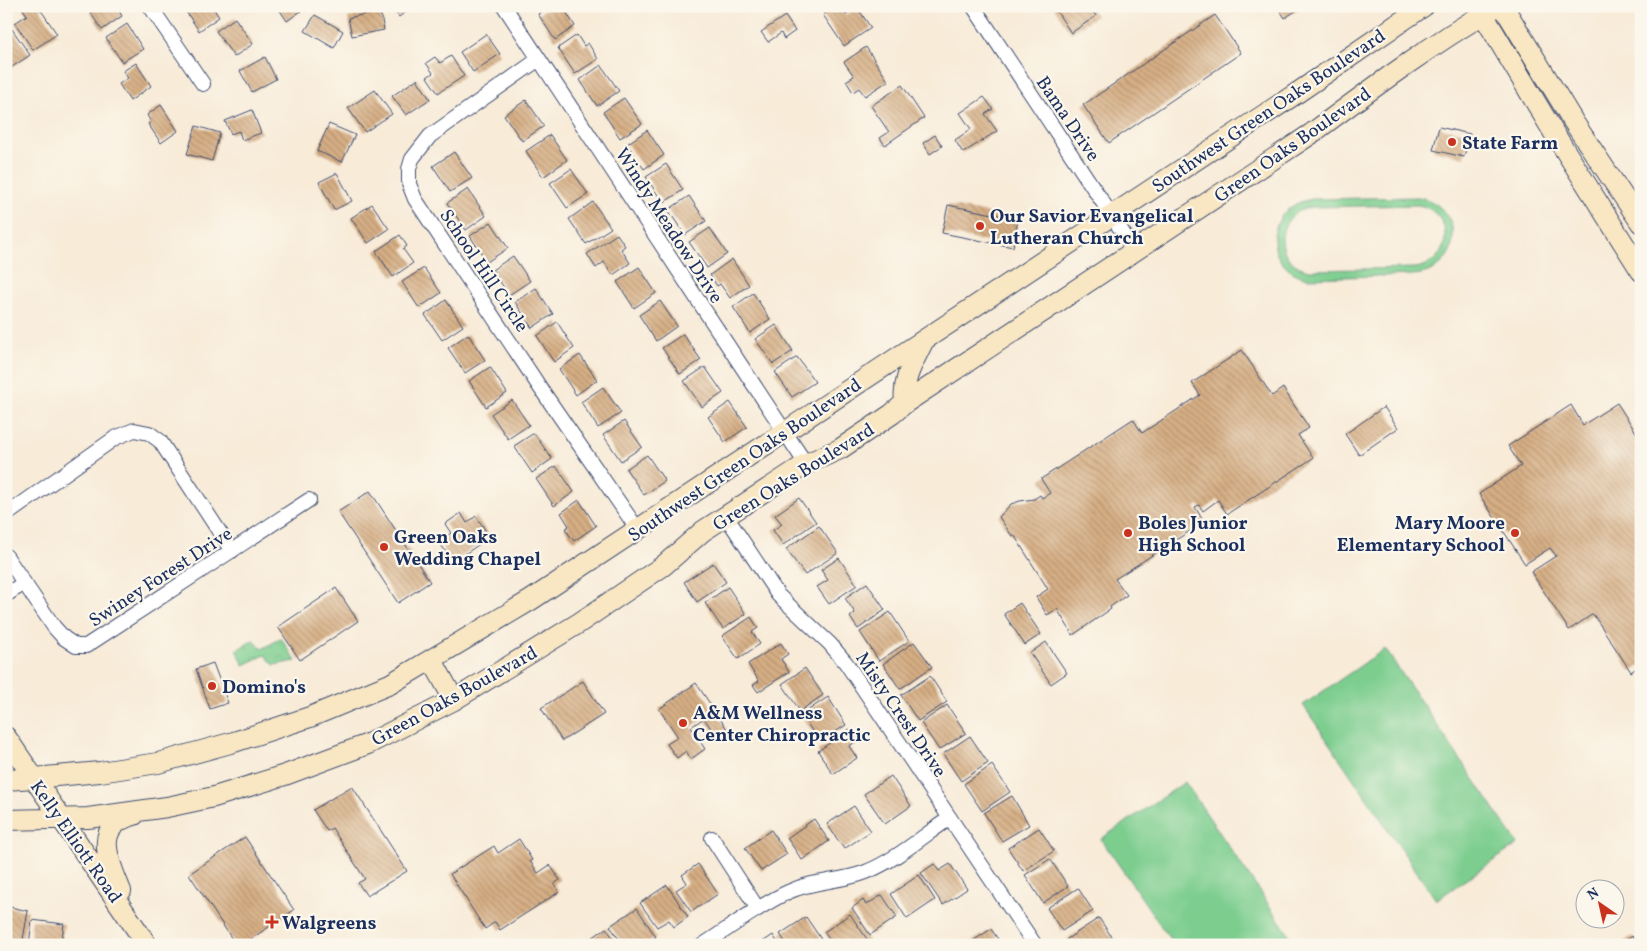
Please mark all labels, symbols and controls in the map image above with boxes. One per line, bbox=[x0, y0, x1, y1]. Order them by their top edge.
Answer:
street label: Southwest Green Oaks Boulevard bbox=[1147, 23, 1389, 197]
street label: Bama Drive bbox=[1029, 71, 1105, 167]
street label: Green Oaks Boulevard bbox=[1209, 81, 1375, 207]
place label: State Farm bbox=[1462, 131, 1558, 157]
marker: State Farm bbox=[1446, 136, 1458, 148]
street label: Windy Meadow Drive bbox=[608, 143, 728, 309]
street label: School Hill Circle bbox=[432, 204, 534, 338]
place label: Our Savior Evangelical Lutheran Church bbox=[990, 204, 1193, 252]
marker: Our Savior Evangelical Lutheran Church bbox=[974, 220, 986, 232]
street label: Southwest Green Oaks Boulevard bbox=[623, 372, 865, 546]
street label: Green Oaks Boulevard bbox=[708, 417, 878, 535]
place label: Boles Junior High School bbox=[1138, 511, 1247, 559]
place label: Mary Moore Elementary School bbox=[1337, 511, 1505, 559]
street label: Swiney Forest Drive bbox=[84, 521, 238, 634]
place label: Green Oaks Wedding Chapel bbox=[394, 525, 541, 573]
marker: Boles Junior High School bbox=[1122, 527, 1134, 539]
marker: Mary Moore Elementary School bbox=[1509, 527, 1521, 539]
marker: Green Oaks Wedding Chapel bbox=[378, 541, 390, 553]
street label: Green Oaks Boulevard bbox=[367, 640, 543, 753]
street label: Misty Crest Drive bbox=[849, 647, 952, 783]
place label: Domino's bbox=[222, 675, 306, 701]
marker: Domino's bbox=[206, 680, 218, 692]
place label: A&M Wellness Center Chiropractic bbox=[693, 701, 871, 749]
marker: A&M Wellness Center Chiropractic bbox=[677, 717, 689, 729]
street label: Kelly Elliott Road bbox=[23, 776, 127, 909]
north arrow bbox=[1574, 878, 1624, 928]
text: N bbox=[1584, 884, 1603, 905]
place label: Walgreens bbox=[282, 911, 377, 937]
marker: Walgreens bbox=[266, 916, 278, 928]

